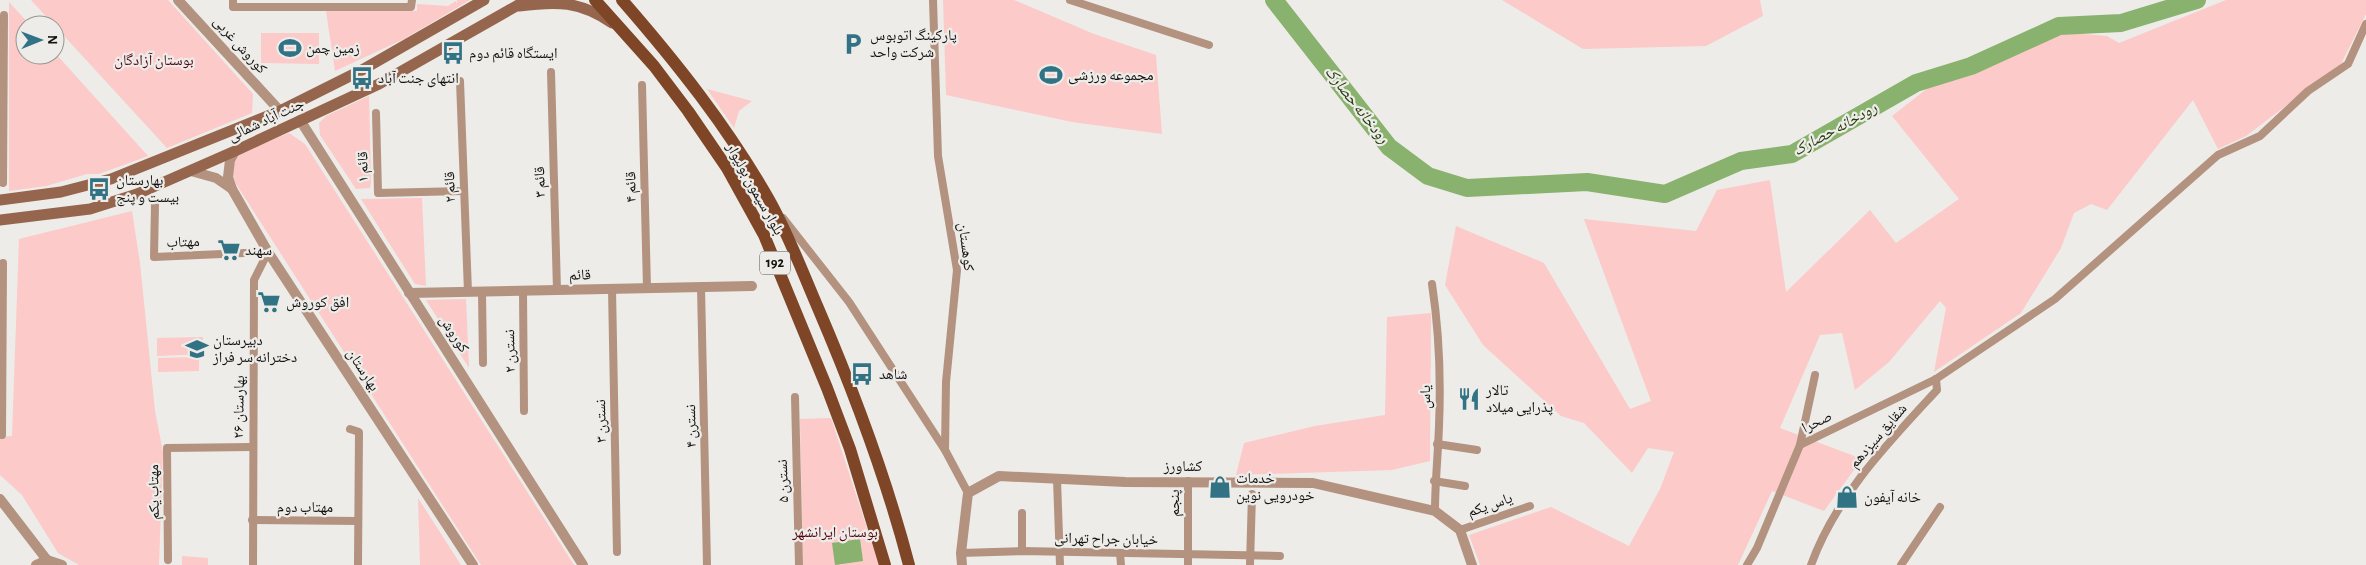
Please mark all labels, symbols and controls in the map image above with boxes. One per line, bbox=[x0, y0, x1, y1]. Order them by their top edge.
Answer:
street label: کوروش غربی bbox=[209, 13, 270, 78]
north arrow bbox=[15, 15, 65, 65]
place label: پارکینگ اتوبوس شرکت واحد bbox=[870, 28, 957, 61]
parking icon: پارکینگ اتوبوس شرکت واحد bbox=[840, 31, 866, 57]
text: N bbox=[45, 35, 59, 45]
sports icon: زمین چمن bbox=[277, 35, 303, 61]
bus stop icon: ایستگاه قائم دوم bbox=[440, 40, 466, 66]
place label: زمین چمن bbox=[306, 41, 360, 58]
place label: ایستگاه قائم دوم bbox=[469, 46, 558, 63]
park label: بوستان آزادگان bbox=[114, 52, 194, 70]
sports icon: مجموعه ورزشی bbox=[1038, 62, 1064, 88]
water label: رودخانه حصارک bbox=[1321, 63, 1392, 147]
bus stop icon: انتهای جنت آباد bbox=[349, 65, 375, 91]
place label: مجموعه ورزشی bbox=[1068, 68, 1154, 85]
place label: انتهای جنت آباد bbox=[378, 70, 459, 88]
street label: جنت آباد شمالی bbox=[225, 95, 308, 146]
water label: رودخانه حصارک bbox=[1790, 99, 1880, 159]
street label: بلوار سیمون بولیوار bbox=[721, 140, 786, 238]
street label: قائم ۱ bbox=[355, 151, 373, 183]
street label: قائم ۳ bbox=[532, 166, 550, 198]
street label: قائم ۲ bbox=[442, 171, 460, 203]
street label: قائم ۴ bbox=[623, 171, 641, 203]
place label: بهارستان بیست و پنج bbox=[116, 173, 179, 207]
bus stop icon: بهارستان بیست و پنج bbox=[86, 176, 112, 202]
street label: کوهستان bbox=[954, 222, 976, 272]
street label: مهتاب bbox=[166, 234, 200, 251]
supermarket icon: سهند bbox=[216, 237, 242, 263]
place label: سهند bbox=[245, 243, 272, 259]
road number: 192 bbox=[760, 252, 790, 274]
street label: قائم bbox=[569, 267, 591, 285]
supermarket icon: افق کوروش bbox=[256, 289, 282, 315]
place label: افق کوروش bbox=[286, 295, 349, 312]
street label: کوروش bbox=[435, 313, 472, 356]
street label: نسترن ۲ bbox=[502, 329, 520, 373]
place label: دبیرستان دخترانه سر فراز bbox=[212, 333, 297, 366]
school or university icon: دبیرستان دخترانه سر فراز bbox=[184, 336, 210, 362]
street label: بهارستان bbox=[342, 346, 382, 395]
bus stop icon: شاهد bbox=[849, 361, 875, 387]
place label: شاهد bbox=[879, 367, 908, 382]
street label: بهارستان ۲۶ bbox=[231, 375, 249, 439]
place label: تالار پذرایی میلاد bbox=[1485, 383, 1553, 417]
street label: یاس bbox=[1418, 385, 1435, 409]
restaurant icon: تالار پذرایی میلاد bbox=[1456, 386, 1482, 412]
street label: نسترن ۳ bbox=[593, 399, 611, 443]
street label: شقایق سیزدهم bbox=[1846, 401, 1911, 472]
street label: نسترن ۴ bbox=[683, 404, 701, 448]
street label: صحرا bbox=[1800, 408, 1835, 437]
street label: نسترن ۵ bbox=[775, 459, 793, 503]
street label: کشاورز bbox=[1163, 459, 1202, 475]
street label: مهتاب یکم bbox=[146, 464, 164, 520]
place label: خدمات خودرویی نوین bbox=[1236, 471, 1315, 505]
shop icon: خدمات خودرویی نوین bbox=[1207, 474, 1233, 500]
shop icon: خانه آیفون bbox=[1834, 484, 1860, 510]
street label: پنجم bbox=[1167, 489, 1184, 517]
place label: خانه آیفون bbox=[1864, 489, 1922, 507]
street label: یاس یکم bbox=[1466, 490, 1515, 522]
street label: مهتاب دوم bbox=[277, 500, 333, 517]
park label: بوستان ایرانشهر bbox=[791, 525, 878, 542]
street label: خیابان جراح تهرانی bbox=[1054, 531, 1159, 549]

